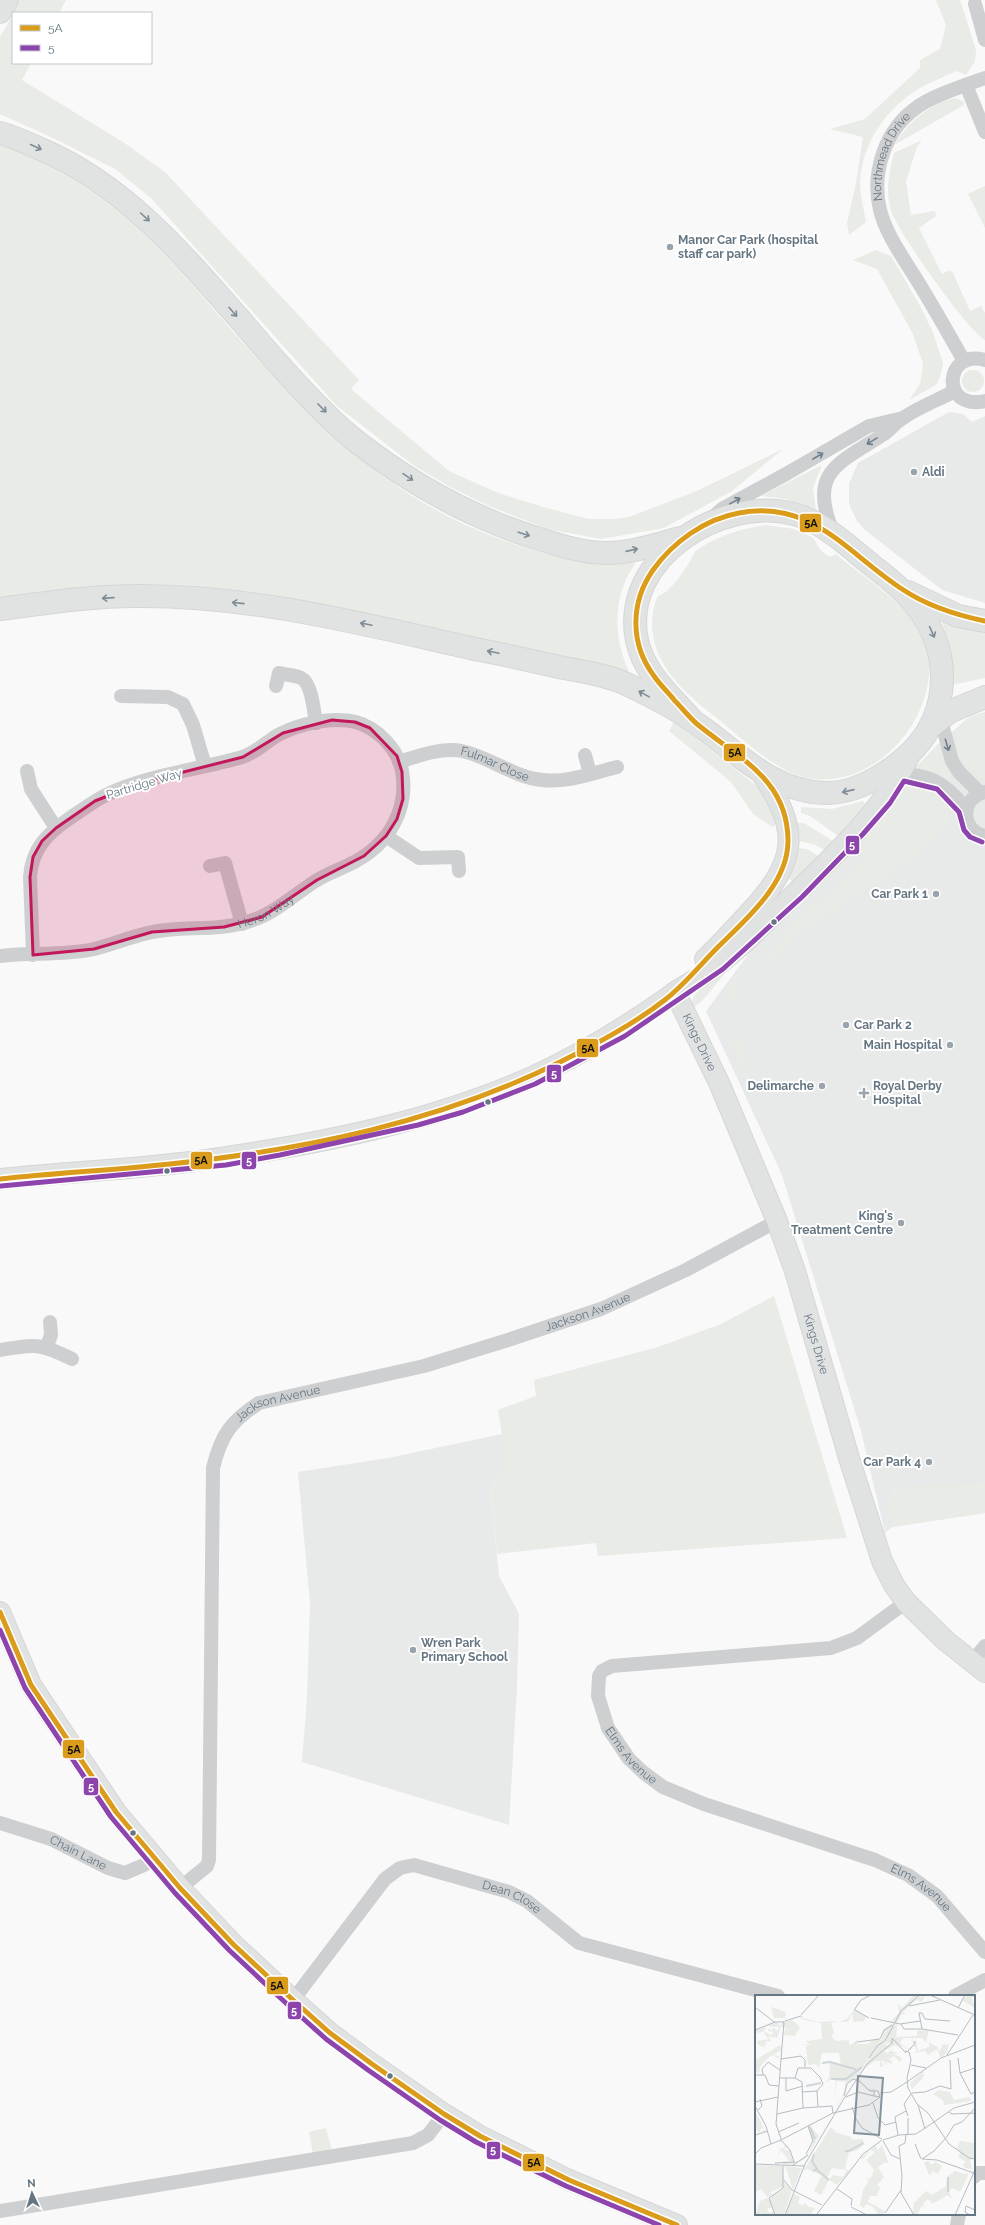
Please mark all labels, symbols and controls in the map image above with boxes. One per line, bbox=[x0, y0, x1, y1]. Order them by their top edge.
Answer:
legend bbox=[12, 12, 152, 64]
text: 5A bbox=[48, 21, 63, 35]
text: 5 bbox=[48, 41, 55, 55]
street label: Northmead Drive bbox=[870, 109, 913, 202]
one-way arrow bbox=[30, 144, 42, 151]
one-way arrow bbox=[140, 212, 150, 222]
place label: Manor Car Park (hospital staff car park) bbox=[678, 233, 818, 261]
marker: Manor Car Park (hospital staff car park) bbox=[665, 242, 675, 252]
one-way arrow bbox=[229, 307, 238, 318]
one-way arrow bbox=[317, 403, 327, 413]
one-way arrow bbox=[867, 437, 878, 445]
one-way arrow bbox=[812, 451, 824, 459]
place label: Aldi bbox=[922, 465, 945, 479]
marker: Aldi bbox=[909, 467, 919, 477]
one-way arrow bbox=[402, 473, 414, 481]
one-way arrow bbox=[729, 497, 741, 505]
line badge: 5A bbox=[799, 513, 822, 533]
text: 5A bbox=[804, 517, 818, 530]
one-way arrow bbox=[517, 531, 530, 538]
one-way arrow bbox=[625, 545, 638, 553]
one-way arrow bbox=[102, 594, 115, 601]
one-way arrow bbox=[232, 599, 245, 606]
one-way arrow bbox=[360, 620, 373, 628]
one-way arrow bbox=[929, 626, 936, 638]
one-way arrow bbox=[487, 648, 500, 656]
one-way arrow bbox=[638, 690, 650, 698]
one-way arrow bbox=[944, 738, 951, 751]
line badge: 5A bbox=[723, 743, 746, 762]
street label: Fulmar Close bbox=[459, 744, 531, 784]
text: 5A bbox=[728, 746, 742, 759]
street label: Partridge Way bbox=[104, 766, 184, 802]
one-way arrow bbox=[842, 787, 855, 795]
line badge: 5 bbox=[845, 835, 860, 855]
text: 5 bbox=[849, 839, 855, 852]
place label: Car Park 1 bbox=[871, 887, 928, 901]
marker: Car Park 1 bbox=[931, 889, 941, 899]
street label: Heron Way bbox=[236, 891, 297, 931]
unlabelled marker bbox=[769, 917, 779, 927]
street label: Kings Drive bbox=[680, 1011, 719, 1073]
place label: Car Park 2 bbox=[854, 1018, 912, 1032]
marker: Car Park 2 bbox=[841, 1020, 851, 1030]
line badge: 5A bbox=[576, 1038, 599, 1058]
place label: Main Hospital bbox=[864, 1038, 942, 1052]
marker: Main Hospital bbox=[945, 1040, 955, 1050]
text: 5A bbox=[581, 1042, 595, 1055]
line badge: 5 bbox=[546, 1064, 562, 1083]
text: 5 bbox=[551, 1068, 557, 1081]
place label: Delimarche bbox=[748, 1079, 814, 1093]
place label: Royal Derby Hospital bbox=[873, 1079, 942, 1107]
marker: Delimarche bbox=[817, 1081, 827, 1091]
marker: Royal Derby Hospital bbox=[858, 1087, 870, 1099]
unlabelled marker bbox=[483, 1097, 493, 1107]
line badge: 5A bbox=[190, 1151, 213, 1170]
line badge: 5 bbox=[241, 1151, 257, 1170]
text: 5A bbox=[194, 1154, 208, 1167]
text: 5 bbox=[246, 1155, 252, 1168]
unlabelled marker bbox=[162, 1166, 172, 1176]
place label: King's Treatment Centre bbox=[791, 1209, 893, 1237]
marker: King's Treatment Centre bbox=[896, 1218, 906, 1228]
street label: Jackson Avenue bbox=[543, 1290, 633, 1334]
street label: Kings Drive bbox=[801, 1312, 831, 1376]
street label: Jackson Avenue bbox=[232, 1382, 322, 1425]
place label: Car Park 4 bbox=[863, 1455, 921, 1469]
marker: Car Park 4 bbox=[924, 1457, 934, 1467]
place label: Wren Park Primary School bbox=[421, 1636, 508, 1664]
marker: Wren Park Primary School bbox=[408, 1645, 418, 1655]
street label: Elms Avenue bbox=[602, 1724, 660, 1787]
line badge: 5A bbox=[62, 1739, 85, 1759]
text: 5A bbox=[67, 1743, 81, 1756]
line badge: 5 bbox=[83, 1777, 99, 1796]
text: 5 bbox=[88, 1781, 94, 1794]
unlabelled marker bbox=[128, 1828, 138, 1838]
street label: Chain Lane bbox=[47, 1833, 109, 1873]
street label: Elms Avenue bbox=[889, 1861, 954, 1914]
street label: Dean Close bbox=[481, 1878, 544, 1917]
line badge: 5A bbox=[266, 1976, 289, 1995]
text: 5A bbox=[270, 1979, 284, 1992]
inset map bbox=[755, 1995, 975, 2215]
line badge: 5 bbox=[287, 2001, 302, 2020]
text: 5 bbox=[291, 2005, 297, 2018]
unlabelled marker bbox=[385, 2071, 395, 2081]
line badge: 5 bbox=[486, 2141, 501, 2160]
text: 5 bbox=[490, 2144, 496, 2157]
line badge: 5A bbox=[522, 2153, 545, 2172]
text: 5A bbox=[527, 2156, 541, 2169]
north arrow bbox=[12, 2173, 52, 2213]
text: N bbox=[27, 2177, 36, 2190]

